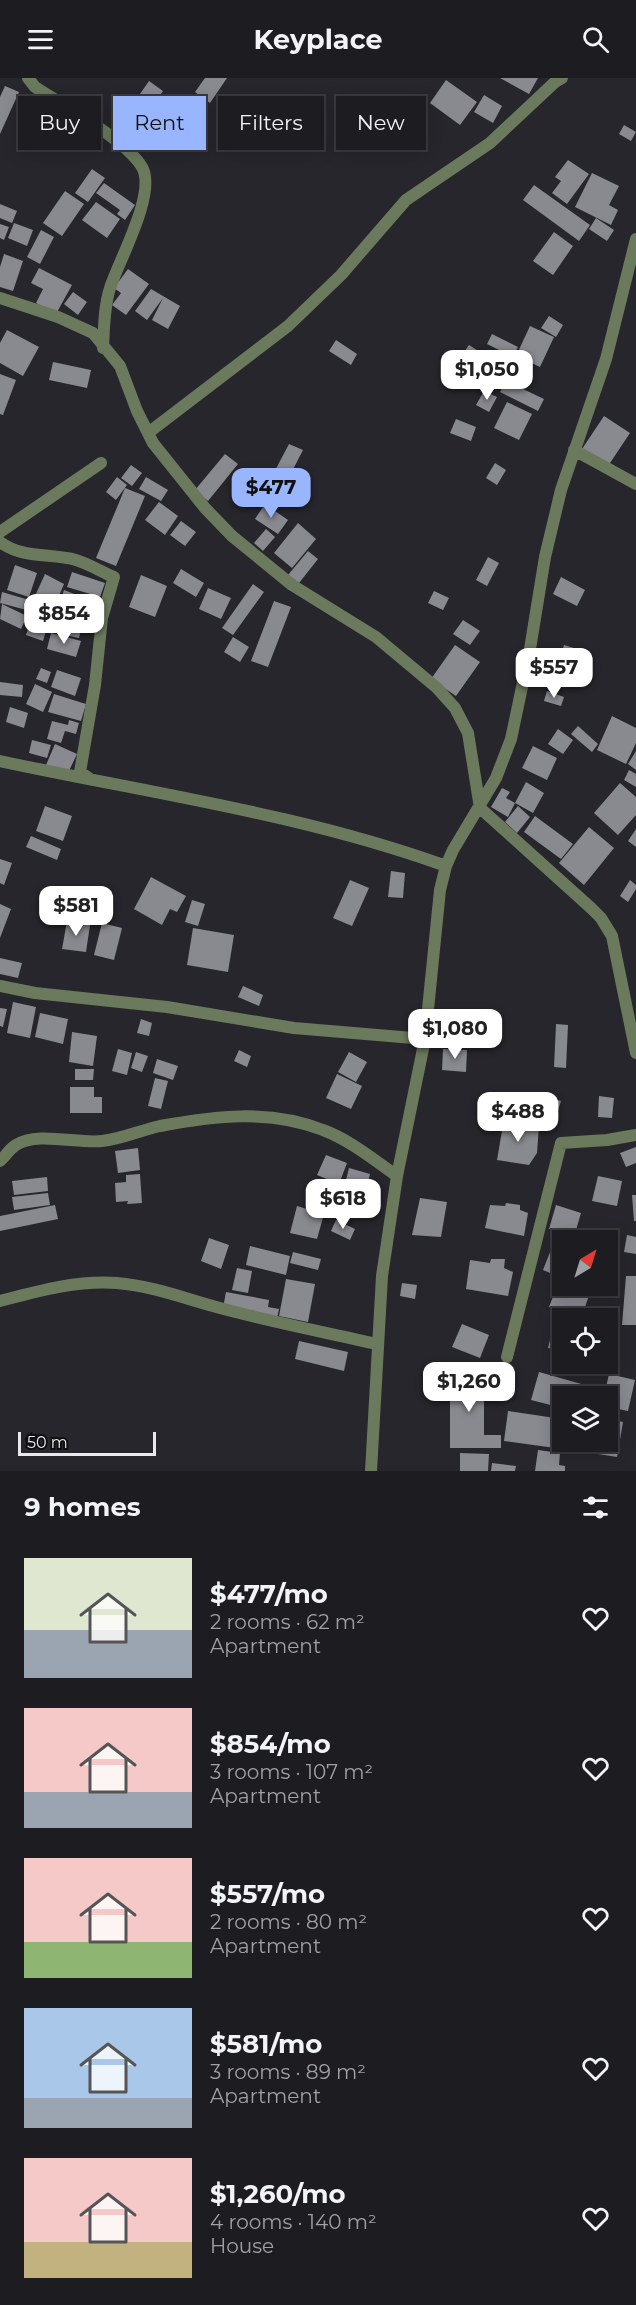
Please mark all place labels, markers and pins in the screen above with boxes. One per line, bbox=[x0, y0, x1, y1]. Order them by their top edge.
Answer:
pin: $1,050 bbox=[438, 350, 536, 401]
pin: $477 bbox=[235, 468, 307, 519]
pin: $854 bbox=[28, 594, 100, 645]
pin: $557 bbox=[518, 648, 590, 699]
pin: $581 bbox=[40, 886, 112, 937]
pin: $1,080 bbox=[406, 1009, 504, 1060]
pin: $488 bbox=[482, 1092, 554, 1143]
pin: $618 bbox=[307, 1179, 379, 1230]
pin: $1,260 bbox=[420, 1362, 518, 1413]

